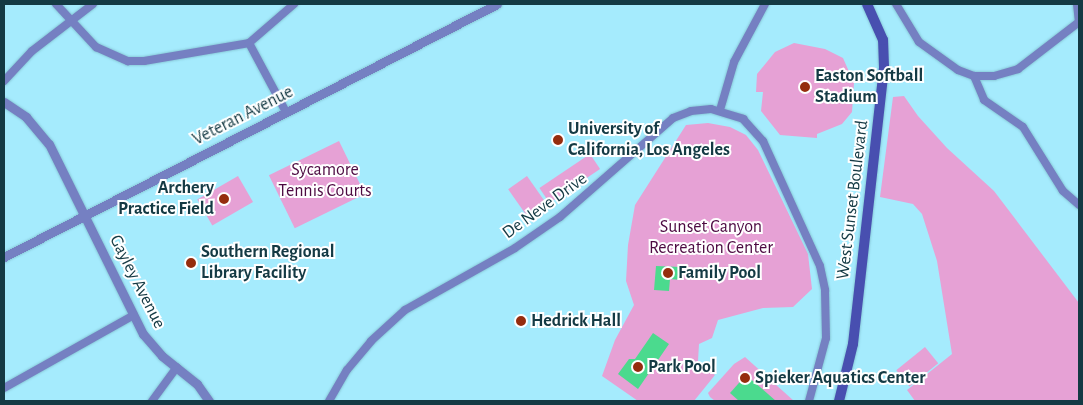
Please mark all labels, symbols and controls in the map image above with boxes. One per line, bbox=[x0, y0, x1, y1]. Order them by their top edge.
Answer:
place label: Easton Softball Stadium bbox=[815, 66, 923, 108]
street label: Veteran Avenue bbox=[189, 81, 297, 151]
marker: Easton Softball Stadium bbox=[799, 81, 811, 93]
place label: University of California, Los Angeles bbox=[568, 119, 730, 162]
street label: West Sunset Boulevard bbox=[833, 119, 873, 281]
marker: University of California, Los Angeles bbox=[552, 134, 564, 146]
park label: Sycamore Tennis Courts bbox=[278, 160, 372, 202]
street label: De Neve Drive bbox=[499, 168, 591, 244]
place label: Archery Practice Field bbox=[118, 178, 214, 220]
marker: Archery Practice Field bbox=[218, 193, 230, 205]
park label: Sunset Canyon Recreation Center bbox=[649, 217, 773, 260]
street label: Gayley Avenue bbox=[104, 232, 170, 332]
place label: Southern Regional Library Facility bbox=[201, 242, 334, 284]
marker: Southern Regional Library Facility bbox=[185, 257, 197, 269]
place label: Family Pool bbox=[678, 262, 761, 284]
marker: Family Pool bbox=[662, 267, 674, 279]
place label: Hedrick Hall bbox=[531, 310, 621, 332]
marker: Hedrick Hall bbox=[515, 315, 527, 327]
place label: Park Pool bbox=[648, 356, 716, 378]
marker: Park Pool bbox=[632, 361, 644, 373]
place label: Spieker Aquatics Center bbox=[755, 367, 925, 389]
marker: Spieker Aquatics Center bbox=[739, 372, 751, 384]

